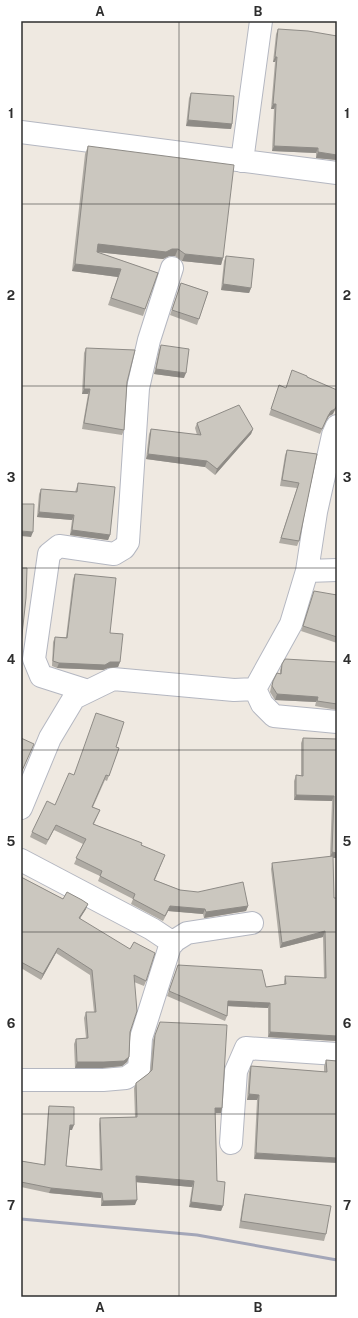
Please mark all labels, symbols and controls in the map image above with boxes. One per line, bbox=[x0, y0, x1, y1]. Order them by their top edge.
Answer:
text: A bbox=[95, 4, 105, 19]
text: B bbox=[254, 4, 263, 19]
text: 1 bbox=[8, 106, 14, 121]
text: 1 bbox=[344, 106, 350, 121]
text: 2 bbox=[7, 288, 15, 303]
text: 2 bbox=[343, 288, 351, 303]
text: 3 bbox=[7, 470, 16, 485]
text: 3 bbox=[343, 470, 352, 485]
text: 4 bbox=[7, 652, 16, 667]
text: 4 bbox=[343, 652, 352, 667]
text: 5 bbox=[7, 834, 16, 849]
text: 5 bbox=[343, 834, 352, 849]
text: 6 bbox=[7, 1016, 16, 1031]
text: 6 bbox=[343, 1016, 352, 1031]
text: 7 bbox=[7, 1198, 15, 1213]
text: 7 bbox=[343, 1198, 351, 1213]
text: A bbox=[95, 1300, 105, 1315]
text: B bbox=[254, 1300, 263, 1315]

